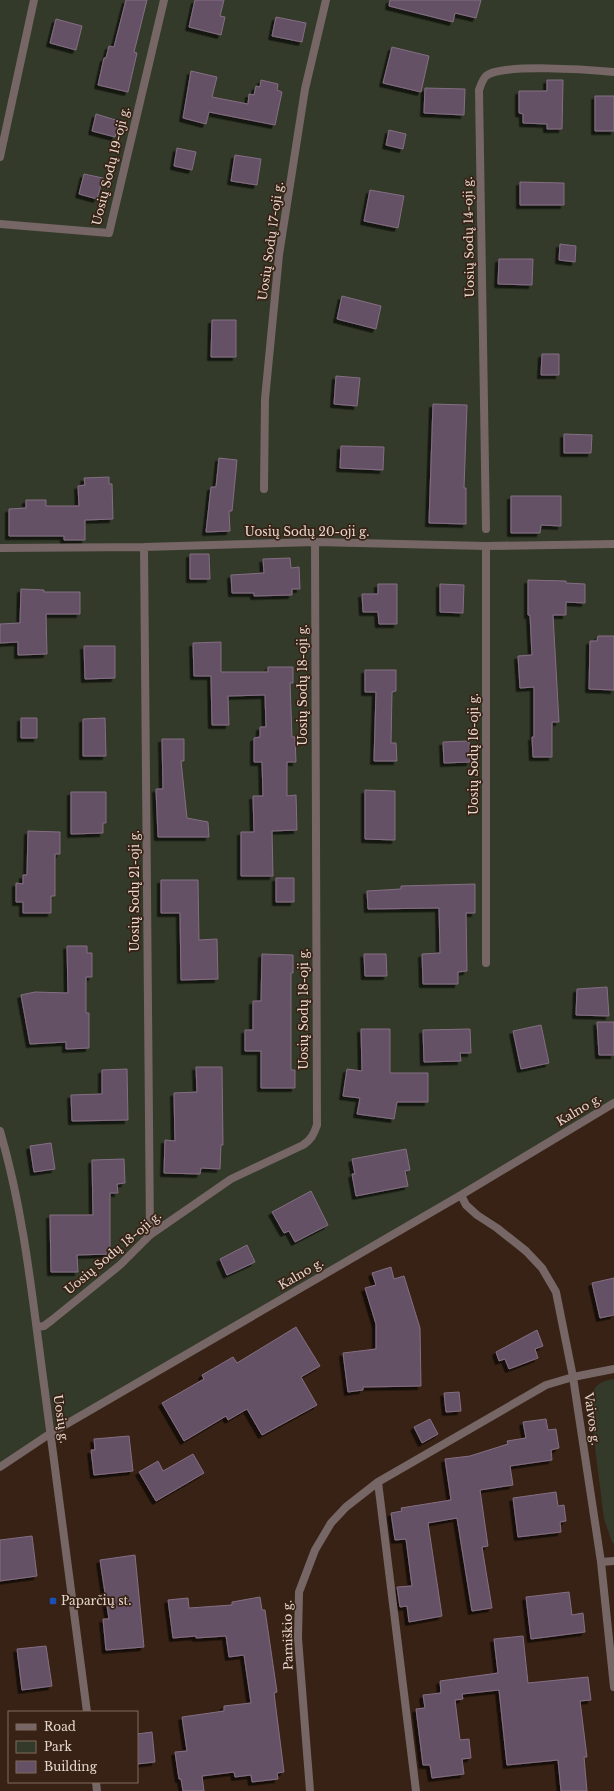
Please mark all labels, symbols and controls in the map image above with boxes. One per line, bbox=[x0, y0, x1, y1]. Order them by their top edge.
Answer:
street label: Uosių Sodų 19-oji g. bbox=[88, 105, 133, 227]
street label: Uosių Sodų 14-oji g. bbox=[460, 176, 477, 298]
street label: Uosių Sodų 17-oji g. bbox=[255, 180, 286, 301]
street label: Uosių Sodų 20-oji g. bbox=[245, 524, 369, 539]
street label: Uosių Sodų 18-oji g. bbox=[295, 624, 310, 746]
street label: Uosių Sodų 16-oji g. bbox=[466, 693, 481, 815]
street label: Uosių Sodų 21-oji g. bbox=[127, 830, 142, 952]
street label: Uosių Sodų 18-oji g. bbox=[296, 948, 311, 1070]
street label: Kalno g. bbox=[554, 1090, 604, 1129]
street label: Uosių Sodų 18-oji g. bbox=[61, 1208, 164, 1297]
street label: Kalno g. bbox=[275, 1255, 326, 1293]
street label: Vaivos g. bbox=[581, 1391, 604, 1446]
street label: Uosių g. bbox=[51, 1394, 72, 1444]
place label: Paparčių st. bbox=[61, 1593, 131, 1608]
marker: Paparčių st. bbox=[48, 1596, 58, 1606]
street label: Pamiškio g. bbox=[279, 1600, 296, 1670]
legend bbox=[8, 1711, 138, 1783]
text: Road bbox=[44, 1719, 76, 1734]
text: Park bbox=[44, 1739, 72, 1754]
text: Building bbox=[44, 1759, 98, 1774]

